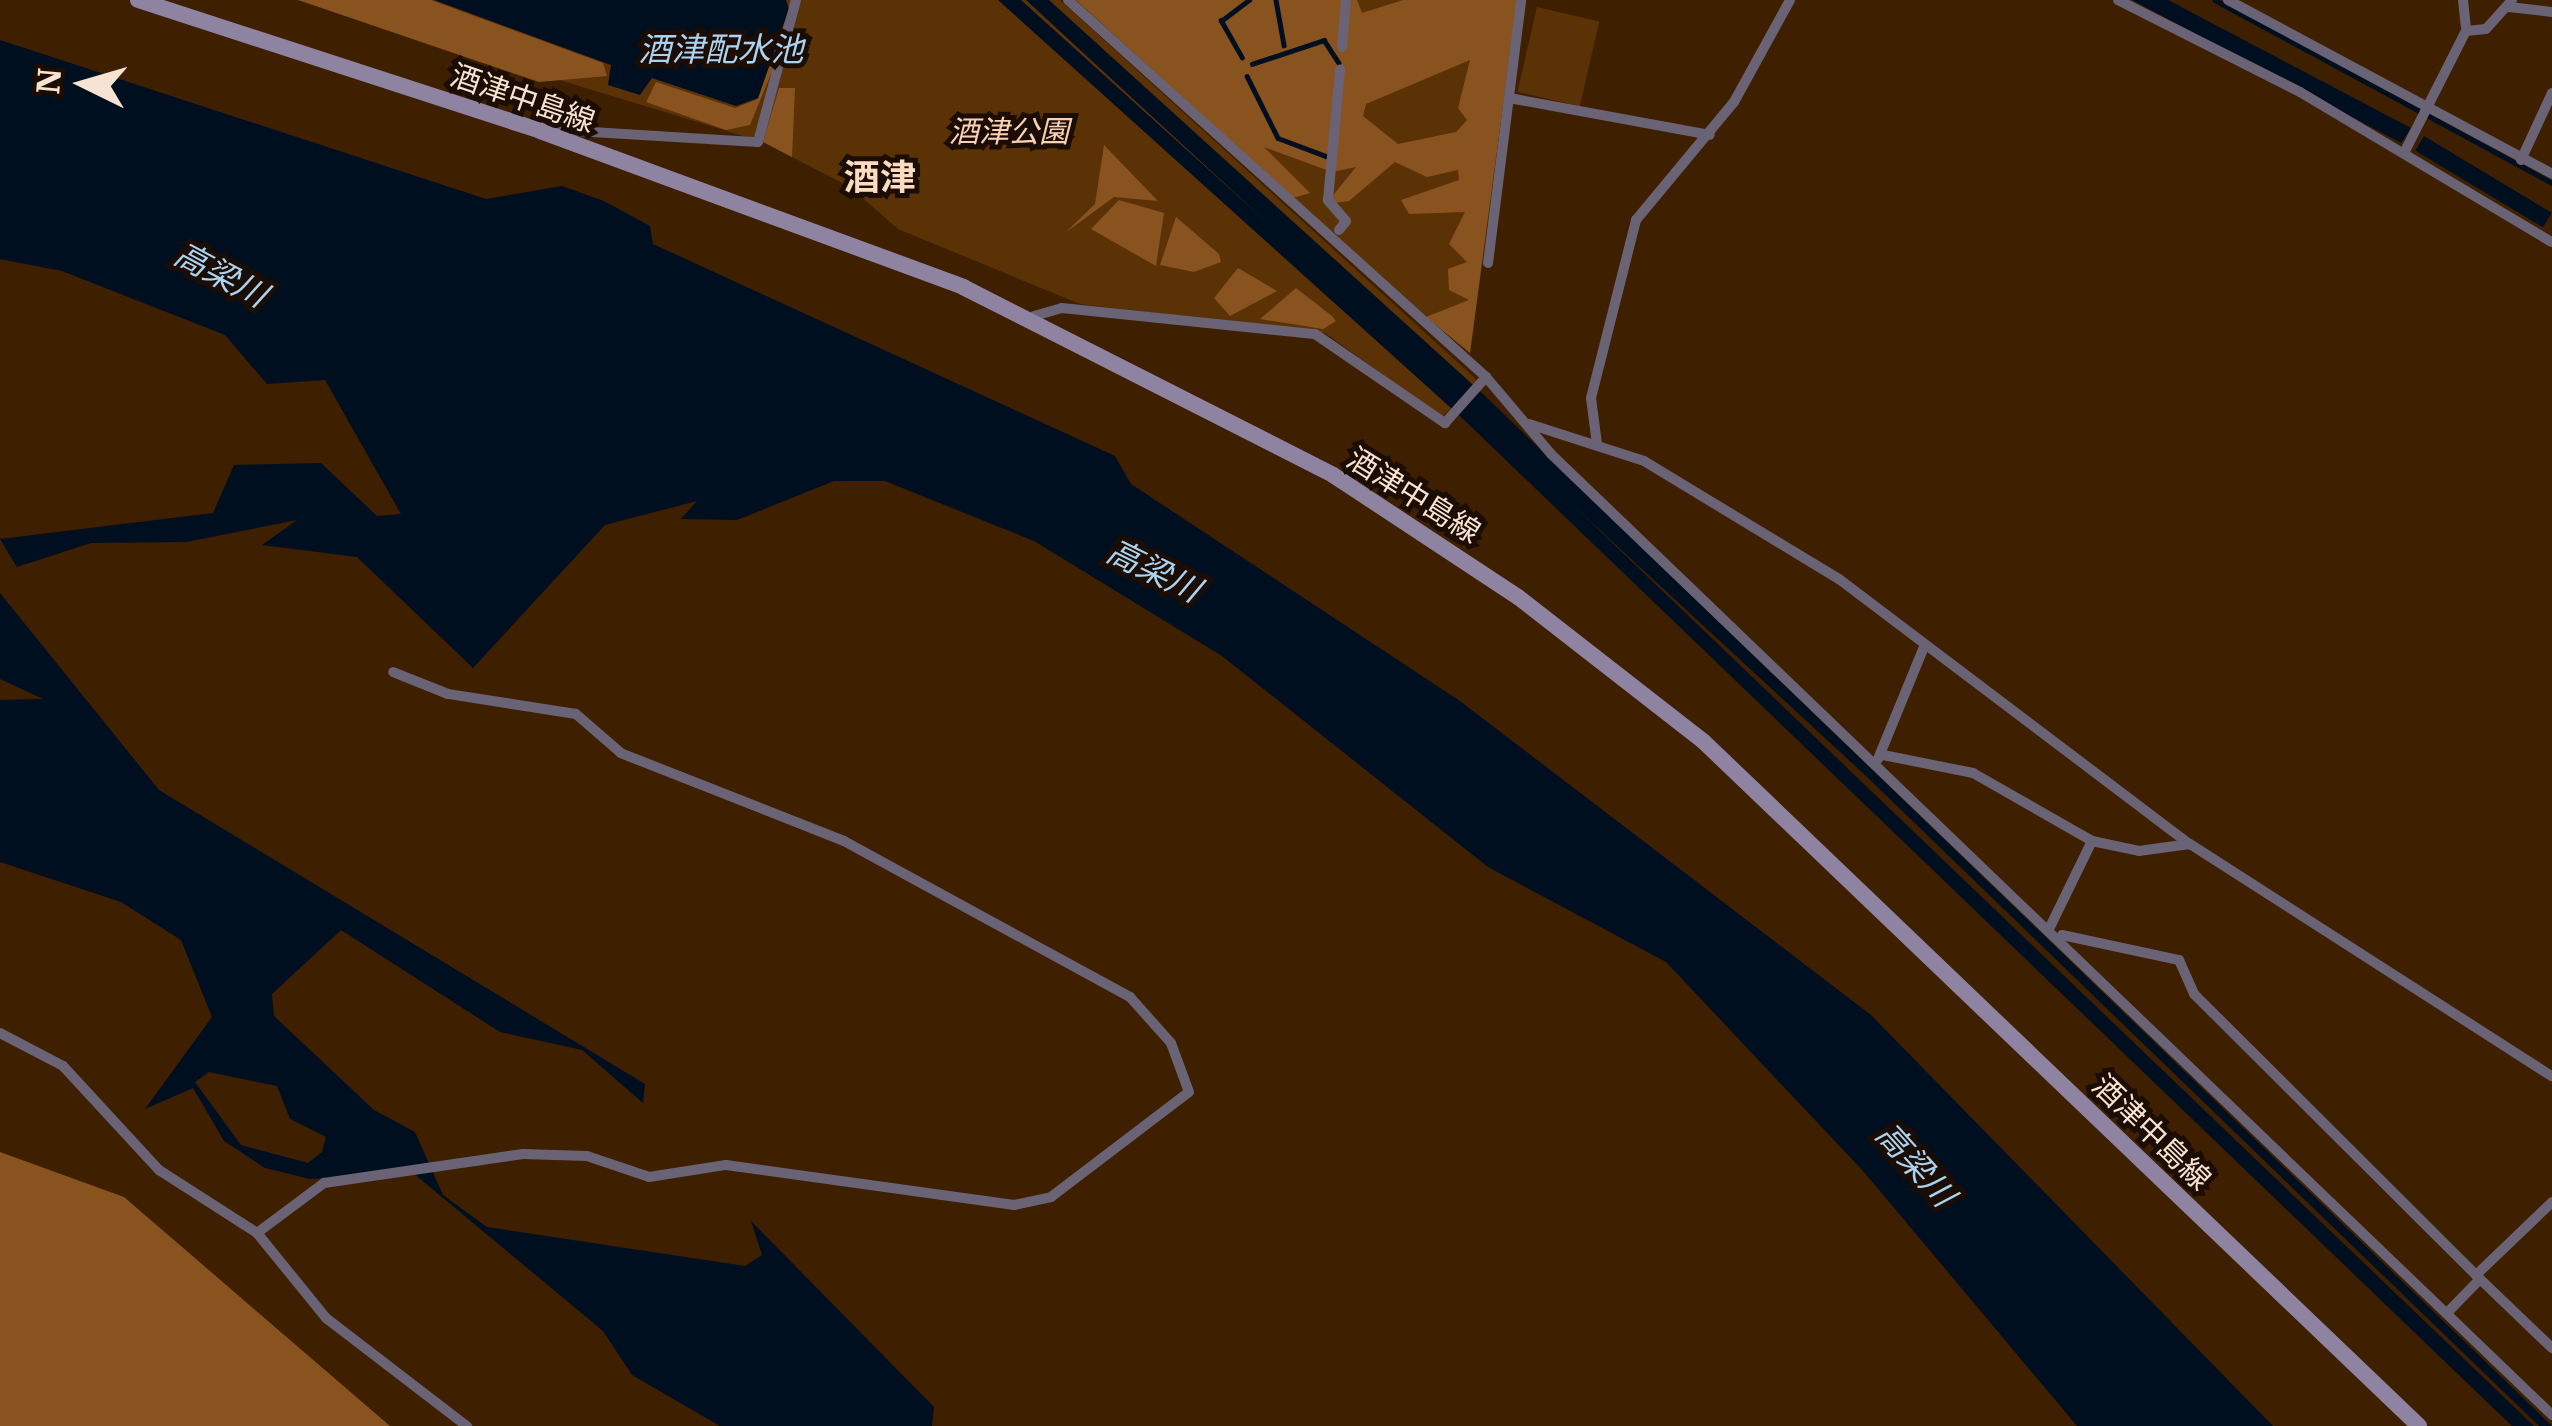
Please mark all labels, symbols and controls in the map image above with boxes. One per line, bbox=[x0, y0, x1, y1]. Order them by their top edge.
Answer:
north arrow bbox=[24, 24, 144, 144]
water label: 酒津配水池 bbox=[639, 29, 803, 69]
street label: 酒津中島線 bbox=[446, 57, 600, 139]
text: N bbox=[25, 66, 70, 96]
park label: 酒津公園 bbox=[949, 113, 1069, 149]
district label: 酒津 bbox=[844, 155, 916, 199]
water label: 高梁川 bbox=[168, 233, 274, 315]
street label: 酒津中島線 bbox=[1341, 440, 1487, 550]
water label: 高梁川 bbox=[1101, 531, 1207, 609]
street label: 酒津中島線 bbox=[2086, 1067, 2218, 1197]
water label: 高梁川 bbox=[1868, 1114, 1964, 1214]

